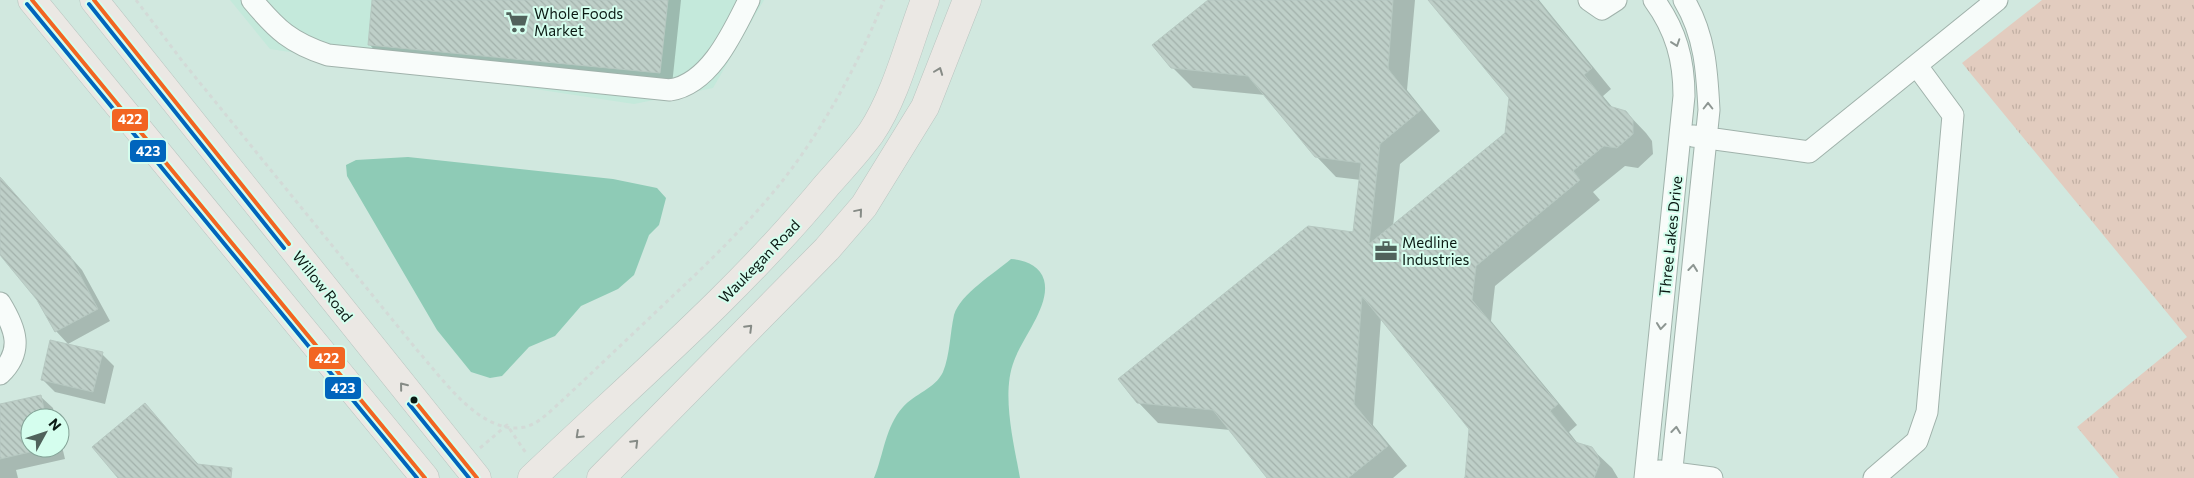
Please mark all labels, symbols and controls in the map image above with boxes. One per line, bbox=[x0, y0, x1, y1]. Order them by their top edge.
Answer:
place label: Whole Foods Market bbox=[534, 4, 623, 39]
supermarket icon: Whole Foods Market bbox=[504, 9, 530, 35]
one-way arrow bbox=[1670, 38, 1680, 47]
one-way arrow bbox=[933, 67, 943, 76]
one-way arrow bbox=[1703, 102, 1713, 110]
line badge: 422 bbox=[111, 108, 149, 132]
text: 422 bbox=[118, 110, 142, 127]
line badge: 423 bbox=[129, 139, 167, 163]
text: 423 bbox=[136, 142, 160, 159]
street label: Three Lakes Drive bbox=[1655, 175, 1685, 297]
one-way arrow bbox=[853, 208, 862, 217]
street label: Waukegan Road bbox=[715, 216, 803, 306]
place label: Medline Industries bbox=[1402, 233, 1470, 268]
office icon: Medline Industries bbox=[1373, 238, 1399, 264]
street label: Willow Road bbox=[289, 247, 357, 325]
one-way arrow bbox=[1687, 264, 1698, 272]
one-way arrow bbox=[1656, 322, 1667, 330]
one-way arrow bbox=[743, 324, 752, 333]
line badge: 422 bbox=[308, 346, 346, 370]
text: 422 bbox=[315, 349, 339, 366]
line badge: 423 bbox=[324, 376, 362, 400]
text: 423 bbox=[331, 379, 355, 396]
one-way arrow bbox=[399, 382, 408, 391]
unlabelled marker bbox=[409, 395, 419, 405]
north arrow bbox=[20, 408, 70, 458]
text: N bbox=[45, 415, 65, 434]
one-way arrow bbox=[1670, 425, 1681, 433]
one-way arrow bbox=[575, 429, 584, 438]
one-way arrow bbox=[629, 440, 638, 449]

